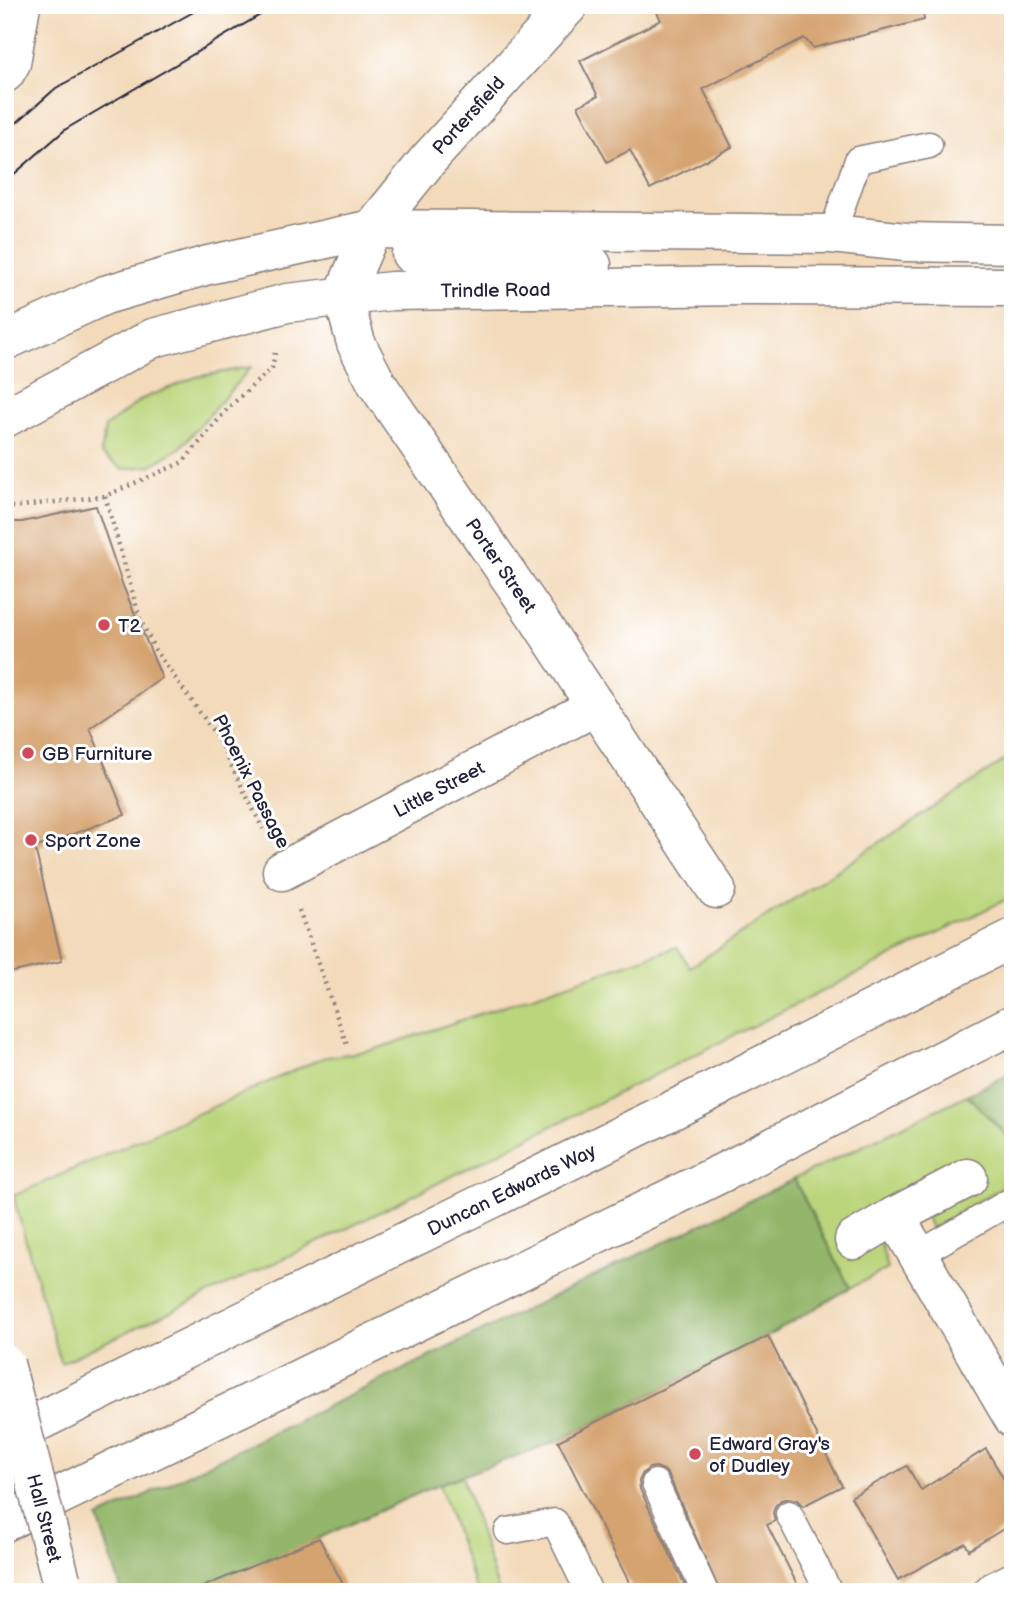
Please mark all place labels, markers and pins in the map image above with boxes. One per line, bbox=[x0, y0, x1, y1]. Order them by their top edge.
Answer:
place label: T2 bbox=[118, 615, 141, 638]
marker: T2 bbox=[96, 617, 112, 633]
place label: GB Furniture bbox=[42, 743, 152, 766]
marker: GB Furniture bbox=[20, 745, 36, 761]
place label: Sport Zone bbox=[45, 830, 141, 853]
marker: Sport Zone bbox=[23, 832, 39, 848]
place label: Edward Gray's of Dudley bbox=[709, 1433, 830, 1478]
marker: Edward Gray's of Dudley bbox=[687, 1446, 703, 1462]

